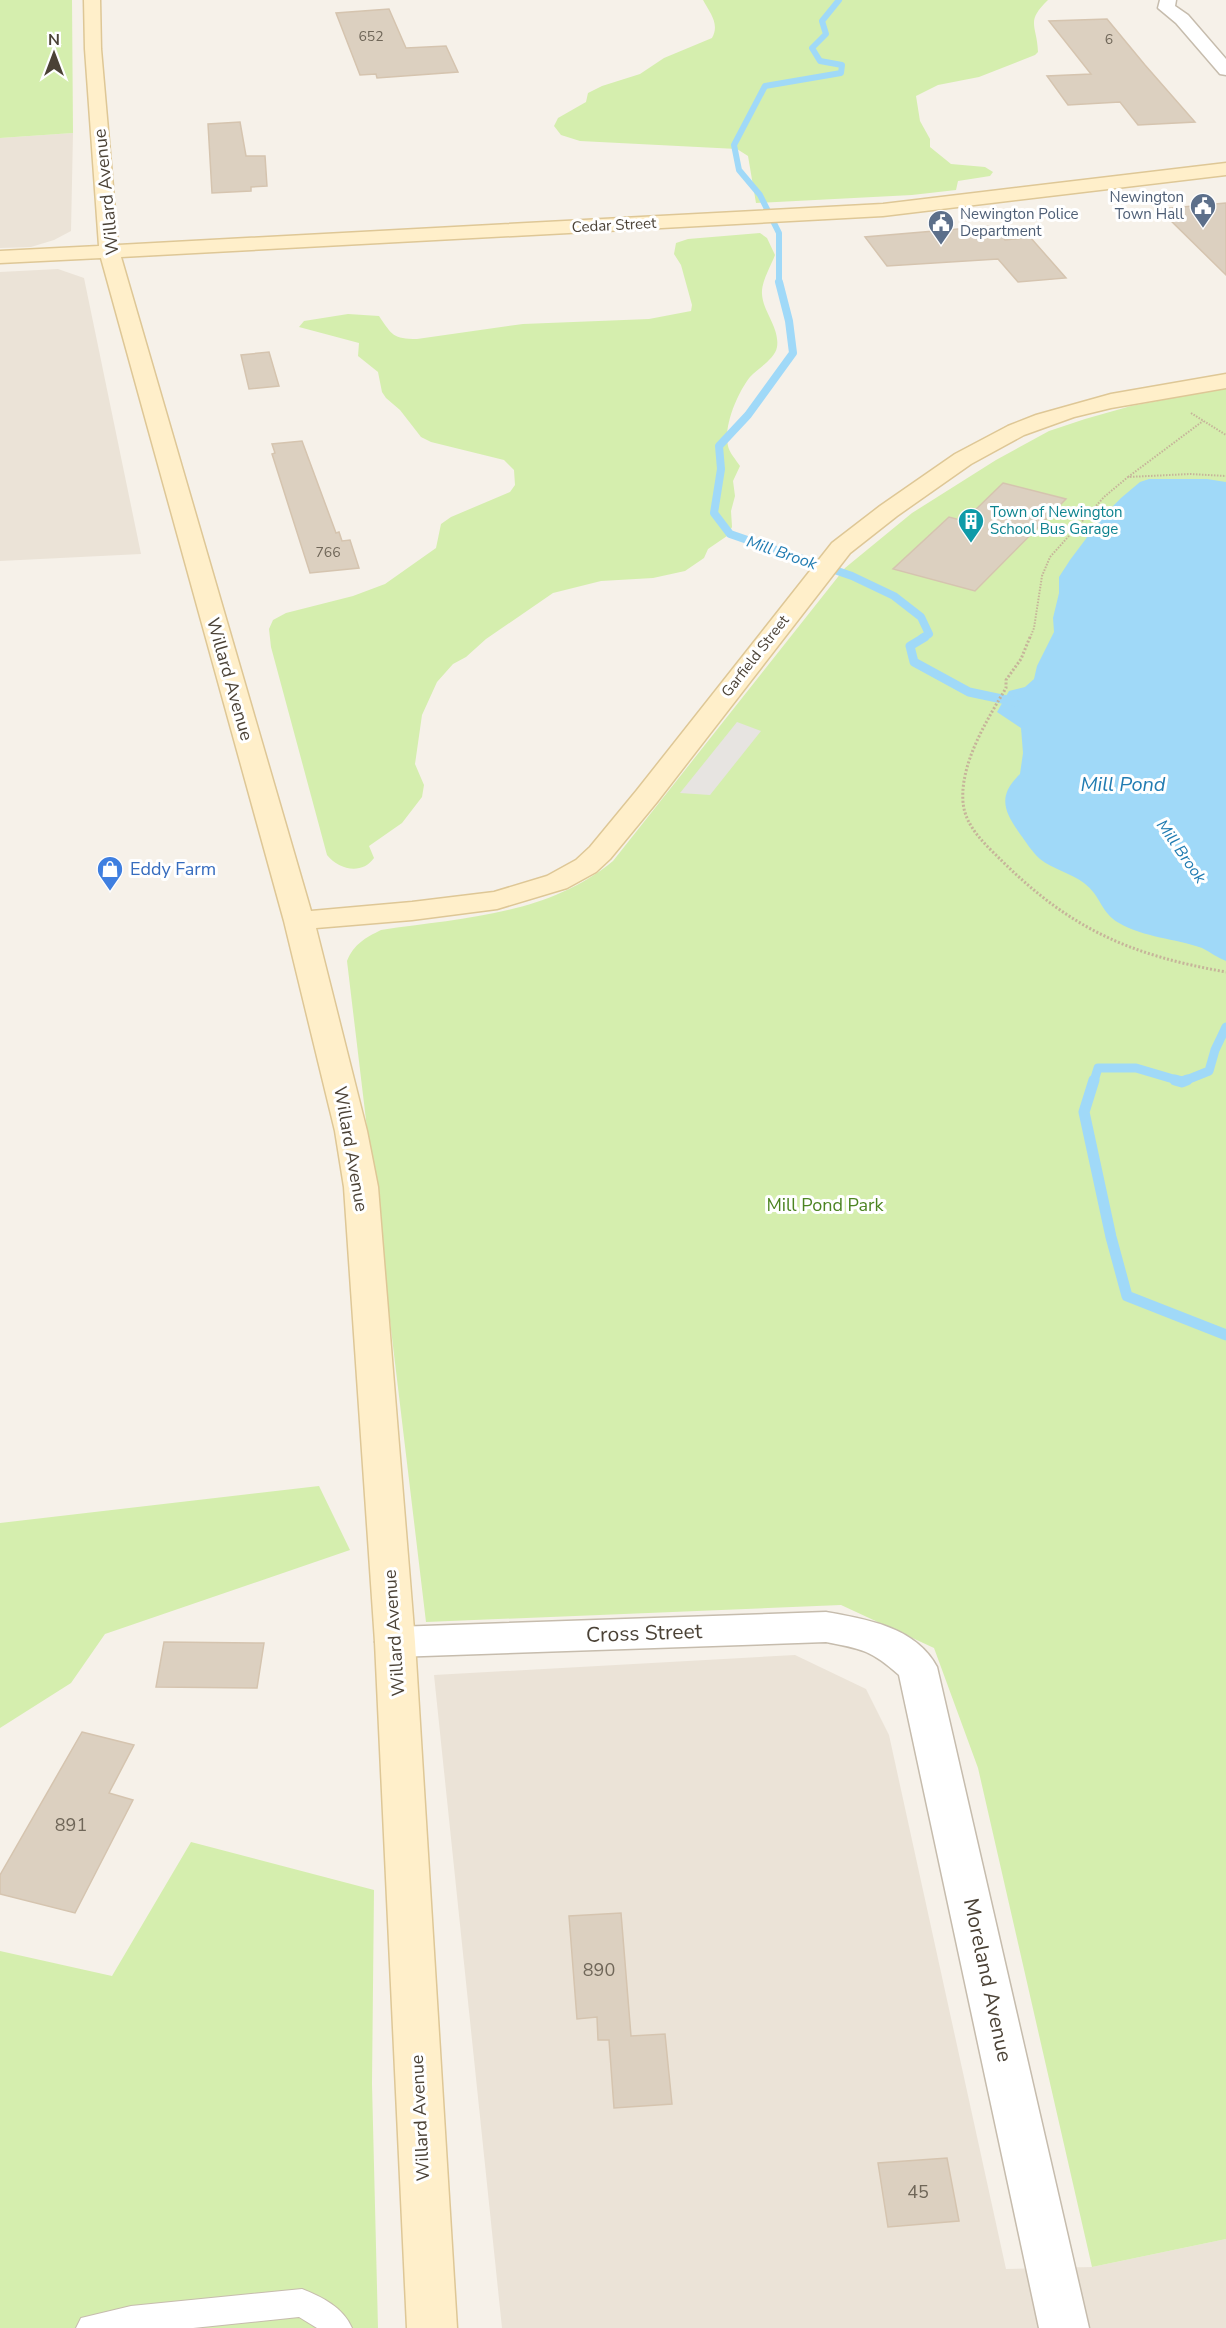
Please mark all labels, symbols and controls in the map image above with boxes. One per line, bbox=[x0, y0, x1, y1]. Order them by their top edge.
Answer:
north arrow bbox=[24, 24, 84, 84]
house number: 652 bbox=[358, 27, 384, 46]
text: N bbox=[48, 29, 60, 51]
house number: 6 bbox=[1105, 30, 1113, 49]
street label: Willard Avenue bbox=[87, 128, 125, 256]
place label: Newington Town Hall bbox=[1110, 187, 1185, 224]
public building icon: Newington Town Hall bbox=[1188, 191, 1218, 229]
place label: Newington Police Department bbox=[960, 204, 1078, 241]
public building icon: Newington Police Department bbox=[926, 208, 956, 246]
street label: Cedar Street bbox=[571, 213, 657, 237]
place label: Town of Newington School Bus Garage bbox=[990, 502, 1123, 539]
building icon: Town of Newington School Bus Garage bbox=[956, 506, 986, 544]
water label: Mill Brook bbox=[743, 531, 821, 576]
house number: 766 bbox=[315, 543, 341, 562]
street label: Garfield Street bbox=[717, 610, 794, 701]
street label: Willard Avenue bbox=[201, 615, 259, 743]
water label: Mill Pond bbox=[1080, 771, 1166, 798]
water label: Mill Brook bbox=[1151, 815, 1212, 889]
shop icon: Eddy Farm bbox=[95, 854, 125, 892]
place label: Eddy Farm bbox=[130, 857, 216, 881]
street label: Willard Avenue bbox=[328, 1084, 374, 1214]
park label: Mill Pond Park bbox=[766, 1193, 885, 1217]
street label: Willard Avenue bbox=[378, 1569, 410, 1697]
street label: Cross Street bbox=[585, 1617, 703, 1649]
house number: 891 bbox=[55, 1813, 87, 1837]
street label: Moreland Avenue bbox=[957, 1896, 1019, 2064]
house number: 890 bbox=[583, 1958, 615, 1982]
street label: Willard Avenue bbox=[405, 2054, 435, 2182]
house number: 45 bbox=[907, 2180, 929, 2204]

